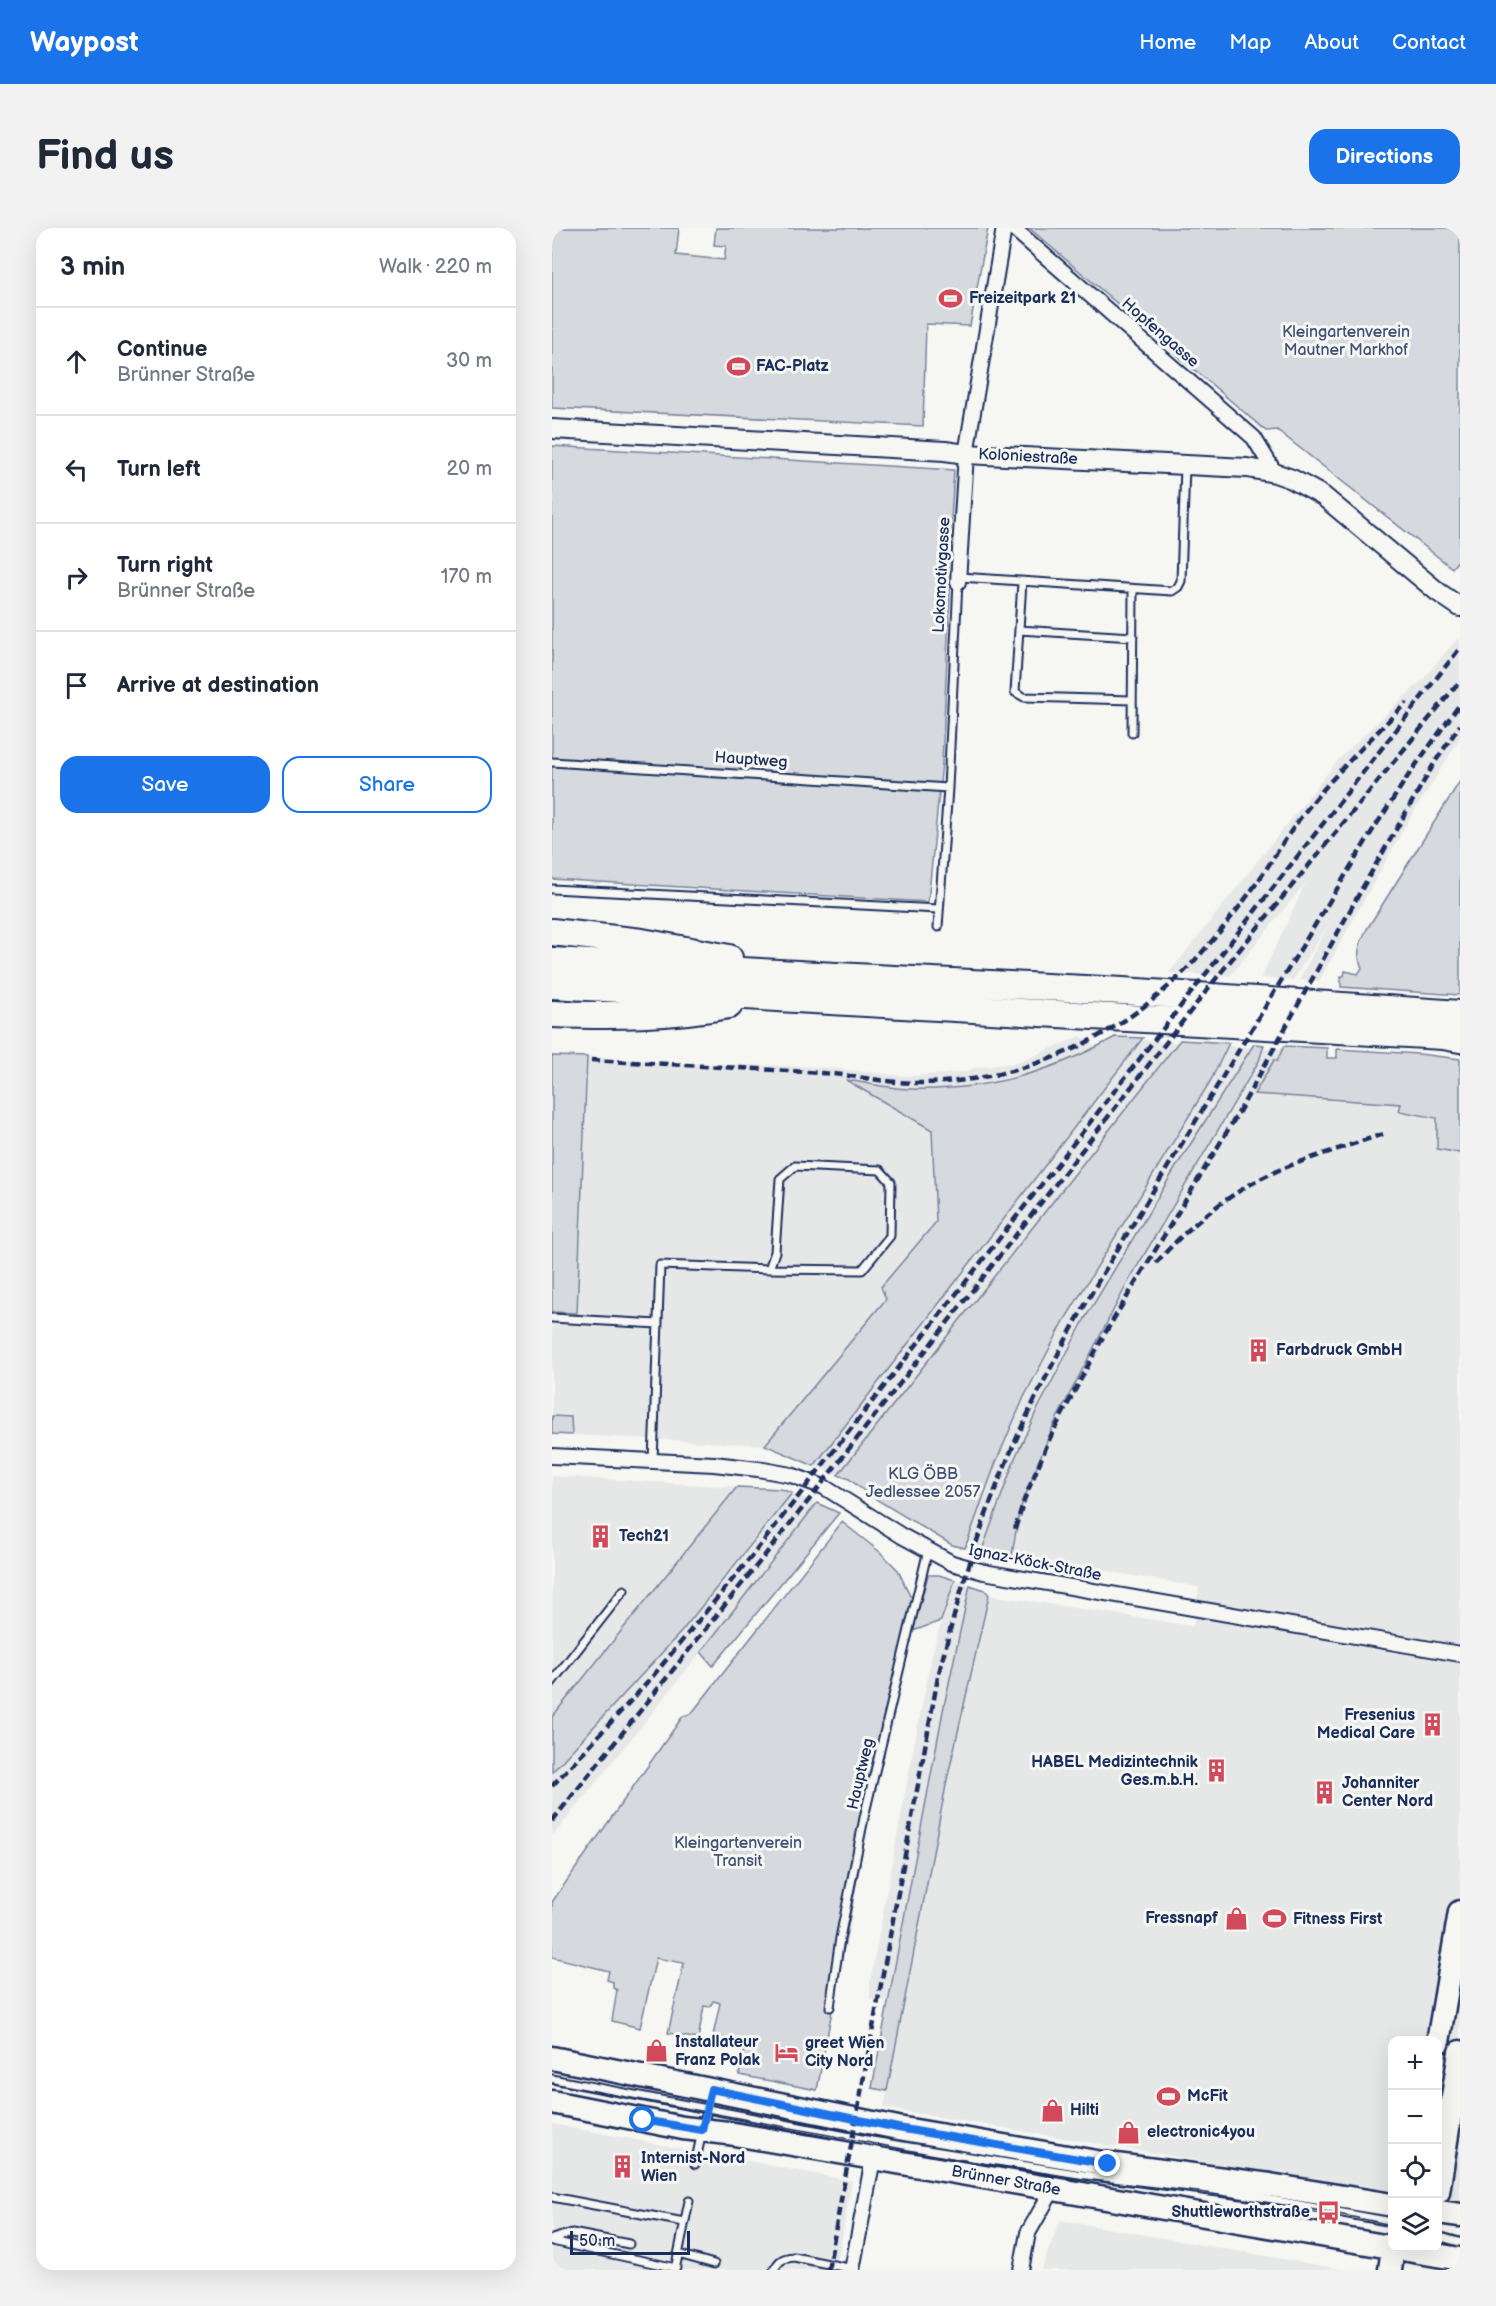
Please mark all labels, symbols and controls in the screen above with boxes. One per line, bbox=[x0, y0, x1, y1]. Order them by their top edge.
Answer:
text: Waypost bbox=[30, 26, 139, 59]
text: Home bbox=[1139, 30, 1196, 55]
text: Map bbox=[1229, 30, 1271, 55]
text: About bbox=[1304, 30, 1359, 55]
text: Contact bbox=[1392, 30, 1466, 55]
button: Directions bbox=[1309, 129, 1460, 184]
text: Find us bbox=[36, 131, 174, 182]
text: 3 min bbox=[60, 252, 125, 283]
text: Walk · 220 m bbox=[379, 255, 492, 279]
sports icon: Freizeitpark 21 bbox=[938, 285, 964, 311]
place label: Freizeitpark 21 bbox=[969, 289, 1076, 308]
street label: Hopfengasse bbox=[1117, 294, 1203, 372]
park label: Kleingartenverein Mautner Markhof bbox=[1282, 323, 1410, 360]
text: Continue bbox=[117, 336, 207, 363]
icon: ahead bbox=[60, 345, 93, 378]
text: 30 m bbox=[446, 349, 492, 373]
sports icon: FAC-Platz bbox=[725, 353, 751, 379]
place label: FAC-Platz bbox=[756, 357, 829, 376]
text: Brünner Straße bbox=[117, 363, 255, 387]
street label: Koloniestraße bbox=[978, 445, 1079, 469]
icon: left bbox=[60, 453, 93, 486]
text: Turn left bbox=[117, 456, 201, 483]
text: 20 m bbox=[447, 457, 492, 481]
street label: Lokomotivgasse bbox=[929, 516, 955, 633]
text: Turn right bbox=[117, 552, 213, 579]
icon: right bbox=[60, 561, 93, 594]
text: 170 m bbox=[441, 565, 492, 589]
text: Brünner Straße bbox=[117, 579, 255, 603]
icon: arrive bbox=[60, 669, 93, 702]
text: Arrive at destination bbox=[117, 672, 319, 699]
street label: Hauptweg bbox=[714, 748, 788, 772]
button: Save bbox=[60, 756, 270, 813]
button: Share bbox=[282, 756, 492, 813]
building icon: Farbdruck GmbH bbox=[1245, 1337, 1271, 1363]
place label: Farbdruck GmbH bbox=[1276, 1341, 1402, 1360]
park label: KLG ÖBB Jedlessee 2057 bbox=[866, 1463, 980, 1502]
building icon: Tech21 bbox=[588, 1523, 614, 1549]
place label: Tech21 bbox=[619, 1527, 669, 1546]
street label: Ignaz-Köck-Straße bbox=[967, 1541, 1103, 1585]
place label: Fresenius Medical Care bbox=[1317, 1706, 1415, 1743]
building icon: Fresenius Medical Care bbox=[1420, 1711, 1446, 1737]
street label: Hauptweg bbox=[844, 1736, 878, 1812]
place label: HABEL Medizintechnik Ges.m.b.H. bbox=[1031, 1753, 1199, 1790]
building icon: HABEL Medizintechnik Ges.m.b.H. bbox=[1203, 1758, 1229, 1784]
place label: Johanniter Center Nord bbox=[1342, 1774, 1433, 1811]
building icon: Johanniter Center Nord bbox=[1311, 1779, 1337, 1805]
park label: Kleingartenverein Transit bbox=[674, 1834, 802, 1871]
shop icon: Fressnapf bbox=[1223, 1905, 1249, 1931]
sports icon: Fitness First bbox=[1262, 1906, 1288, 1932]
place label: Fressnapf bbox=[1145, 1909, 1219, 1928]
place label: Fitness First bbox=[1293, 1910, 1383, 1929]
place label: Installateur Franz Polak bbox=[675, 2033, 761, 2070]
place label: greet Wien City Nord bbox=[805, 2034, 884, 2071]
map controls bbox=[1388, 2036, 1442, 2252]
button: + bbox=[1388, 2036, 1442, 2090]
shop icon: Installateur Franz Polak bbox=[644, 2038, 670, 2064]
hotel icon: greet Wien City Nord bbox=[774, 2039, 800, 2065]
sports icon: McFit bbox=[1156, 2083, 1182, 2109]
place label: McFit bbox=[1187, 2087, 1229, 2106]
button: − bbox=[1388, 2090, 1442, 2144]
shop icon: Hilti bbox=[1039, 2097, 1065, 2123]
place label: Hilti bbox=[1070, 2101, 1099, 2120]
route start bbox=[629, 2106, 655, 2132]
shop icon: electronic4you bbox=[1116, 2119, 1142, 2145]
place label: electronic4you bbox=[1147, 2123, 1255, 2142]
button: locate bbox=[1388, 2144, 1442, 2198]
place label: Internist-Nord Wien bbox=[641, 2149, 745, 2186]
route end bbox=[1094, 2150, 1120, 2176]
building icon: Internist-Nord Wien bbox=[610, 2154, 636, 2180]
street label: Brünner Straße bbox=[950, 2162, 1063, 2200]
button: layers bbox=[1388, 2198, 1442, 2252]
bus stop icon: Shuttleworthstraße bbox=[1315, 2199, 1341, 2225]
place label: Shuttleworthstraße bbox=[1171, 2203, 1310, 2222]
scale bar bbox=[570, 2228, 690, 2256]
text: 50 m bbox=[579, 2232, 615, 2251]

